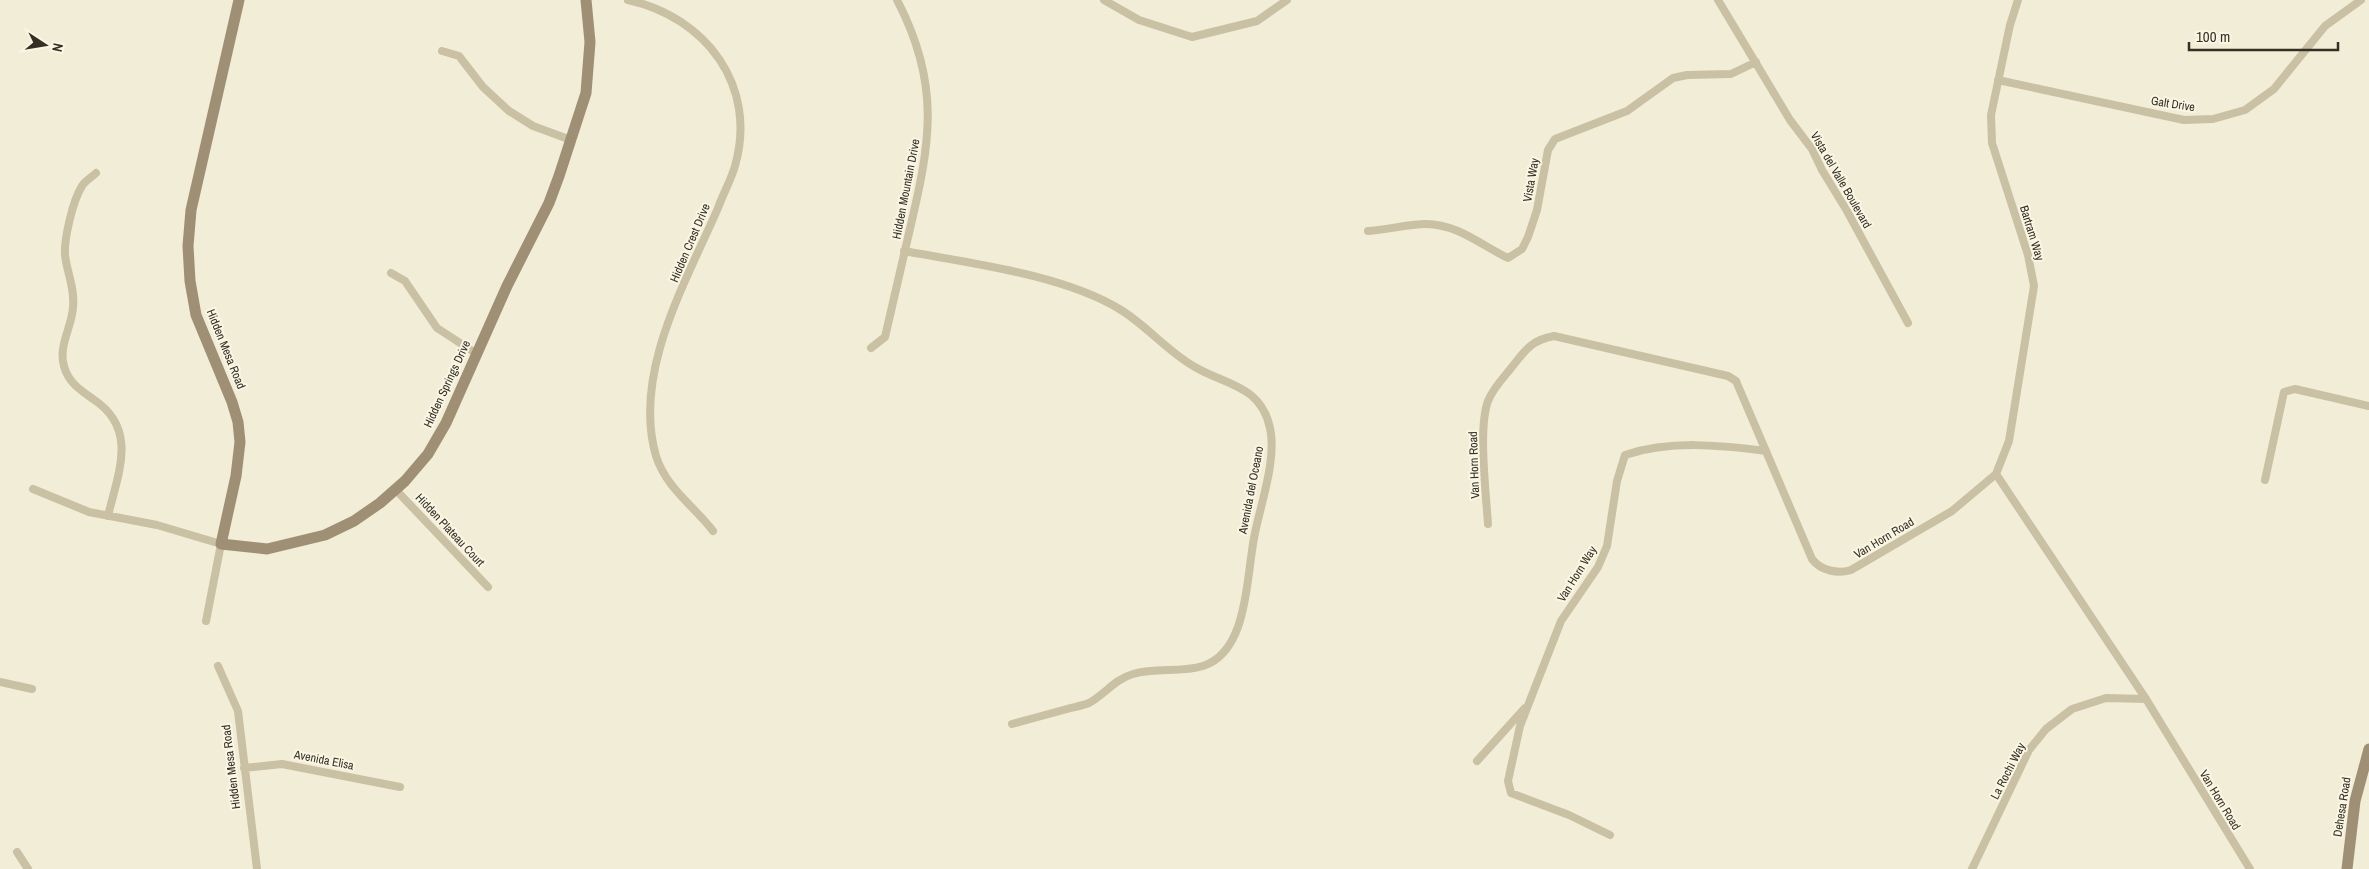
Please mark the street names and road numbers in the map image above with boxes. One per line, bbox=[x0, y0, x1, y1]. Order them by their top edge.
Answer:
street label: Galt Drive bbox=[2150, 93, 2196, 115]
street label: Vista del Valle Boulevard bbox=[1807, 129, 1875, 231]
street label: Hidden Mountain Drive bbox=[888, 138, 924, 240]
street label: Vista Way bbox=[1519, 157, 1543, 203]
street label: Hidden Crest Drive bbox=[666, 201, 714, 285]
street label: Bartram Way bbox=[2016, 203, 2048, 263]
street label: Hidden Mesa Road bbox=[203, 307, 249, 391]
street label: Hidden Springs Drive bbox=[420, 338, 474, 430]
street label: Van Horn Road bbox=[1465, 431, 1483, 499]
street label: Avenida del Oceano bbox=[1234, 445, 1267, 536]
street label: Hidden Plateau Court bbox=[412, 490, 488, 570]
street label: Van Horn Road bbox=[1851, 514, 1917, 562]
street label: Van Horn Way bbox=[1554, 543, 1600, 605]
street label: Hidden Mesa Road bbox=[218, 724, 244, 810]
street label: La Rochi Way bbox=[1987, 740, 2029, 802]
street label: Avenida Elisa bbox=[292, 746, 356, 774]
street label: Van Horn Road bbox=[2196, 767, 2244, 833]
street label: Dehesa Road bbox=[2329, 776, 2355, 838]

